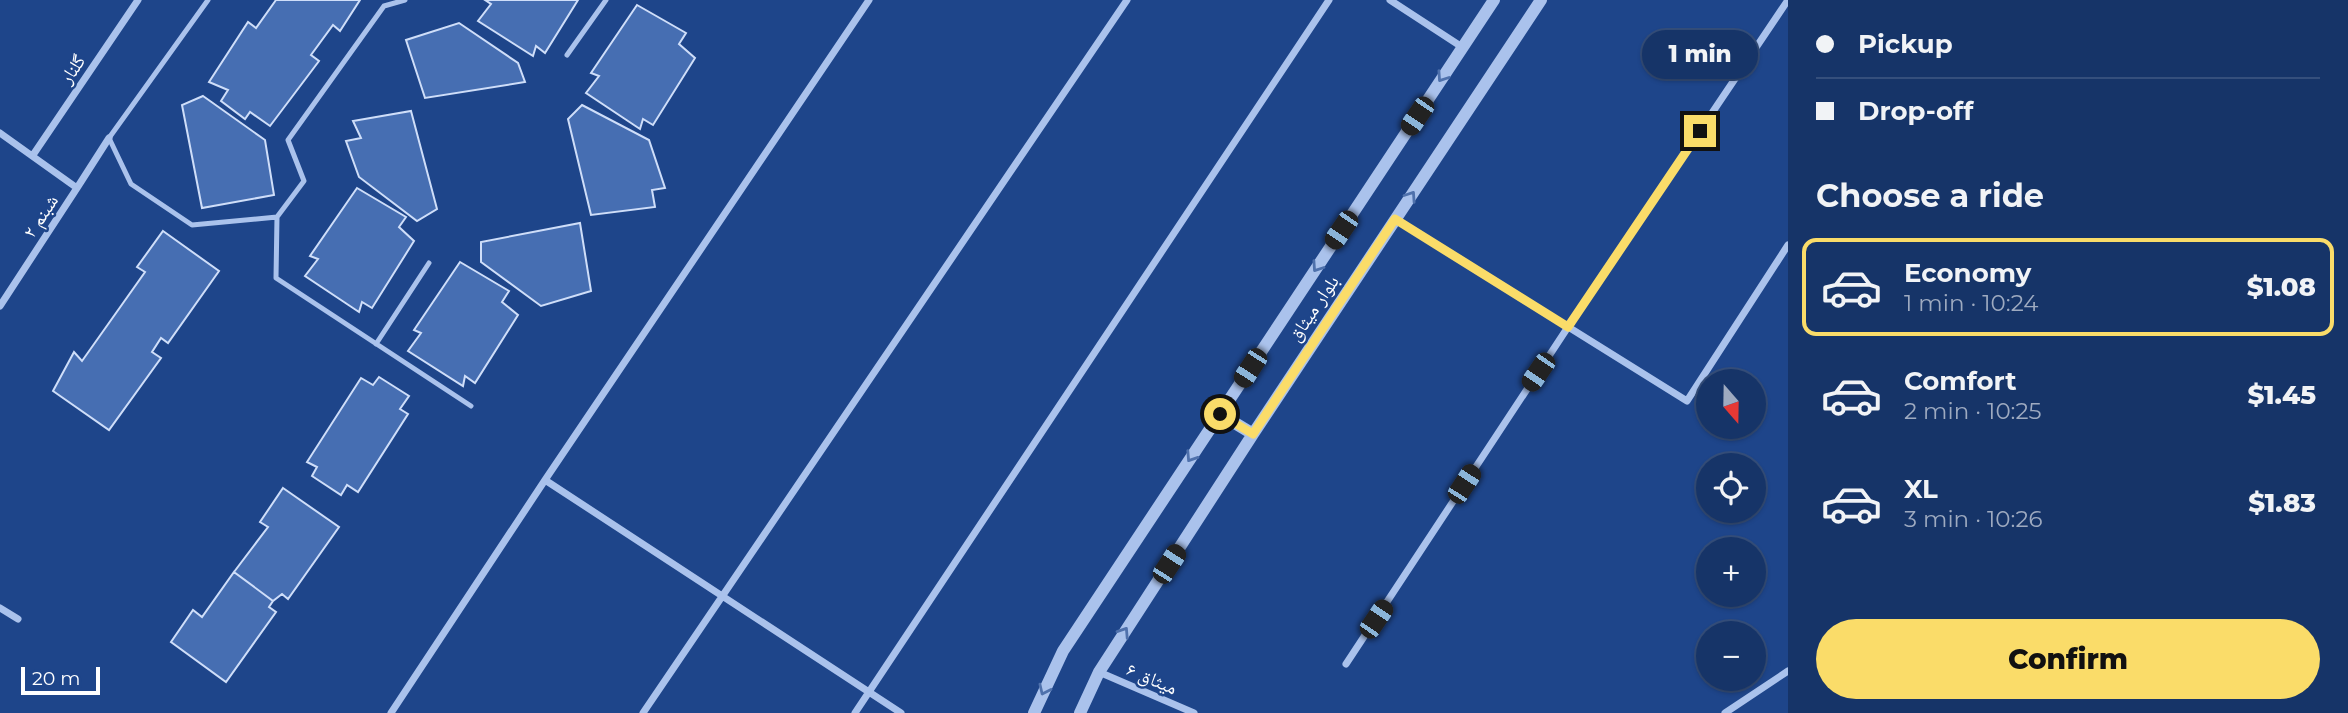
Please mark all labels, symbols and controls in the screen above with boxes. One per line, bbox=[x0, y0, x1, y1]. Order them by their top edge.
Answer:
text: Pickup bbox=[1858, 28, 1953, 60]
callout: 1 min bbox=[1642, 30, 1758, 78]
text: 1 min bbox=[1668, 40, 1732, 68]
street label: گلنار bbox=[54, 50, 90, 89]
one-way arrow bbox=[1438, 69, 1450, 82]
car bbox=[1397, 93, 1438, 139]
text: Drop-off bbox=[1858, 95, 1973, 127]
route end bbox=[1684, 115, 1716, 147]
text: Choose a ride bbox=[1816, 176, 2044, 215]
street label: شبنم ٢ bbox=[18, 190, 64, 243]
one-way arrow bbox=[1402, 191, 1415, 204]
car bbox=[1321, 207, 1362, 253]
icon: car bbox=[1820, 256, 1883, 319]
text: Economy bbox=[1904, 257, 2031, 289]
one-way arrow bbox=[1312, 259, 1325, 272]
street label: بلوار میثاق bbox=[1283, 271, 1344, 346]
text: $1.08 bbox=[2247, 271, 2316, 303]
text: 1 min · 10:24 bbox=[1904, 289, 2038, 317]
car bbox=[1230, 345, 1271, 391]
car bbox=[1518, 349, 1559, 395]
icon: car bbox=[1820, 364, 1883, 427]
text: Comfort bbox=[1904, 365, 2016, 397]
north arrow bbox=[1696, 369, 1766, 439]
map controls bbox=[1696, 369, 1766, 691]
text: $1.45 bbox=[2247, 379, 2316, 411]
text: 2 min · 10:25 bbox=[1904, 397, 2042, 425]
route start bbox=[1204, 398, 1236, 430]
one-way arrow bbox=[1186, 449, 1199, 462]
button: locate bbox=[1696, 453, 1766, 523]
car bbox=[1444, 461, 1485, 507]
icon: car bbox=[1820, 472, 1883, 535]
text: XL bbox=[1904, 473, 1938, 505]
text: $1.83 bbox=[2248, 487, 2316, 519]
text: 3 min · 10:26 bbox=[1904, 505, 2042, 533]
button: + bbox=[1696, 537, 1766, 607]
car bbox=[1149, 541, 1190, 587]
car bbox=[1356, 596, 1397, 642]
button: Confirm bbox=[1816, 619, 2320, 699]
button: − bbox=[1696, 621, 1766, 691]
one-way arrow bbox=[1116, 627, 1129, 640]
street label: میثاق ۶ bbox=[1123, 658, 1181, 699]
scale bar bbox=[21, 664, 100, 696]
text: 20 m bbox=[32, 667, 80, 690]
one-way arrow bbox=[1038, 683, 1052, 696]

